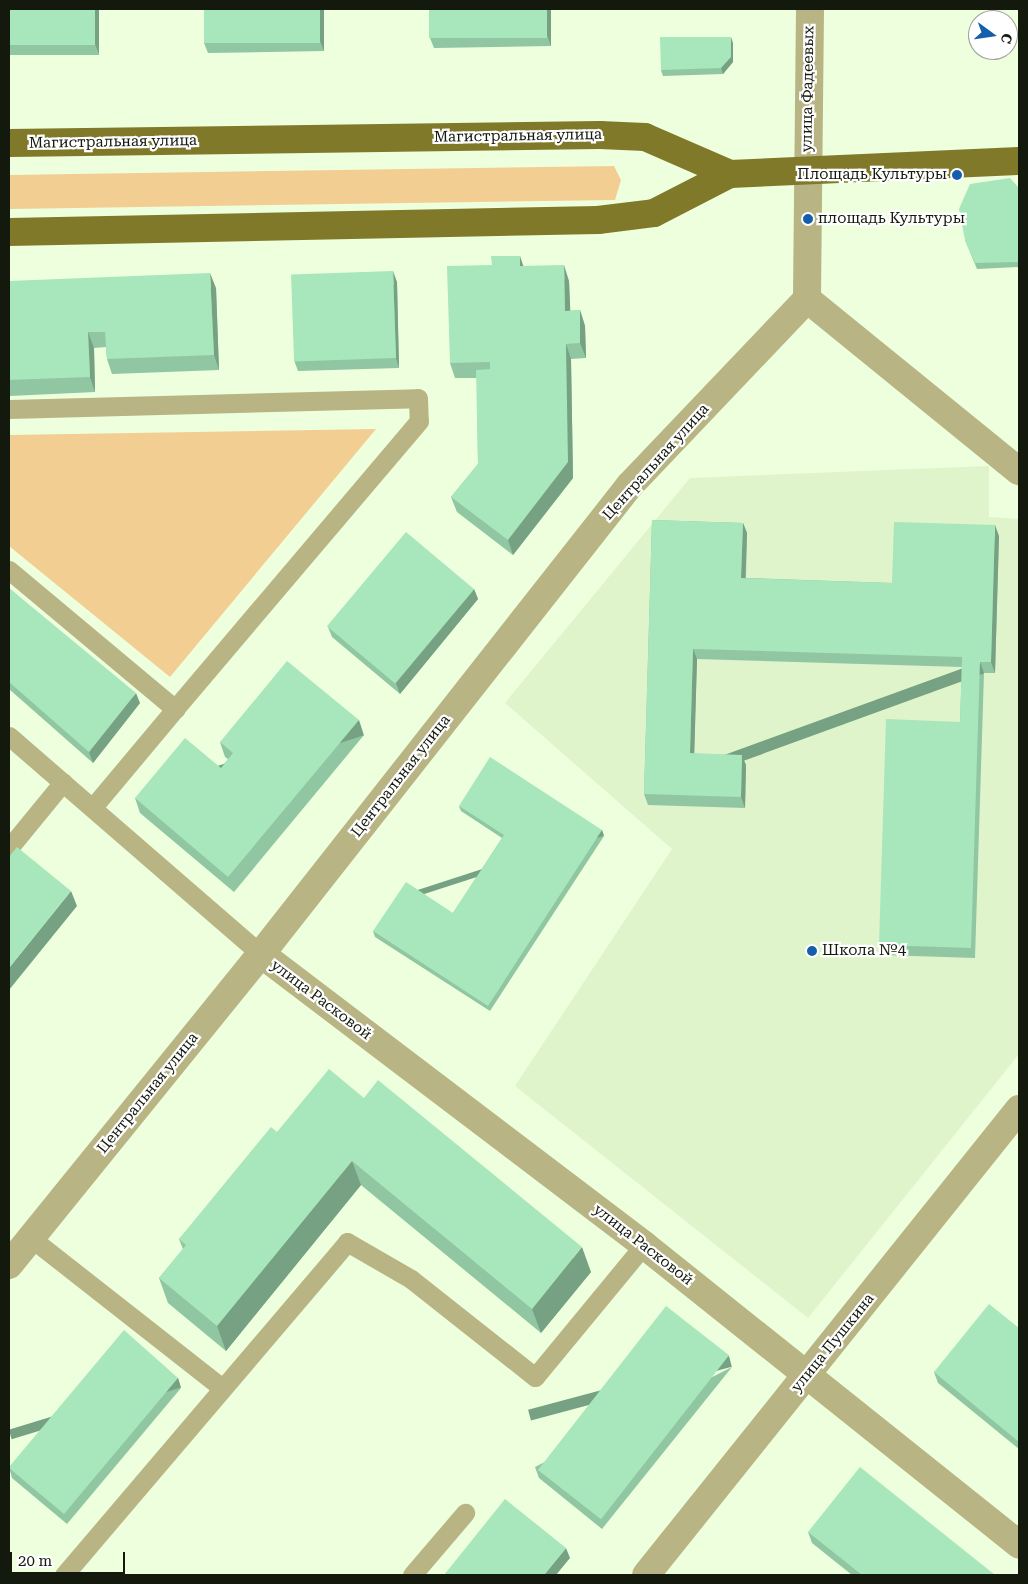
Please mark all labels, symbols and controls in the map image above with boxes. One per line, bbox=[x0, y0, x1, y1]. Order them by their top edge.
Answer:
north arrow bbox=[968, 10, 1018, 60]
street label: улица Фадеевых bbox=[798, 26, 818, 152]
text: С bbox=[998, 32, 1016, 45]
street label: Магистральная улица bbox=[434, 126, 602, 146]
street label: Магистральная улица bbox=[29, 132, 197, 152]
place label: Площадь Культуры bbox=[797, 166, 947, 184]
marker: Площадь Культуры bbox=[951, 169, 963, 181]
place label: площадь Культуры bbox=[818, 210, 965, 228]
marker: площадь Культуры bbox=[802, 213, 814, 225]
street label: Центральная улица bbox=[599, 400, 713, 524]
street label: Центральная улица bbox=[348, 711, 454, 841]
place label: Школа №4 bbox=[822, 942, 906, 960]
marker: Школа №4 bbox=[806, 945, 818, 957]
street label: улица Расковой bbox=[267, 956, 375, 1044]
street label: Центральная улица bbox=[94, 1029, 202, 1157]
street label: улица Расковой bbox=[590, 1201, 696, 1289]
street label: улица Пушкина bbox=[788, 1290, 878, 1396]
scale bar bbox=[12, 1542, 128, 1574]
text: 20 m bbox=[18, 1552, 52, 1570]

